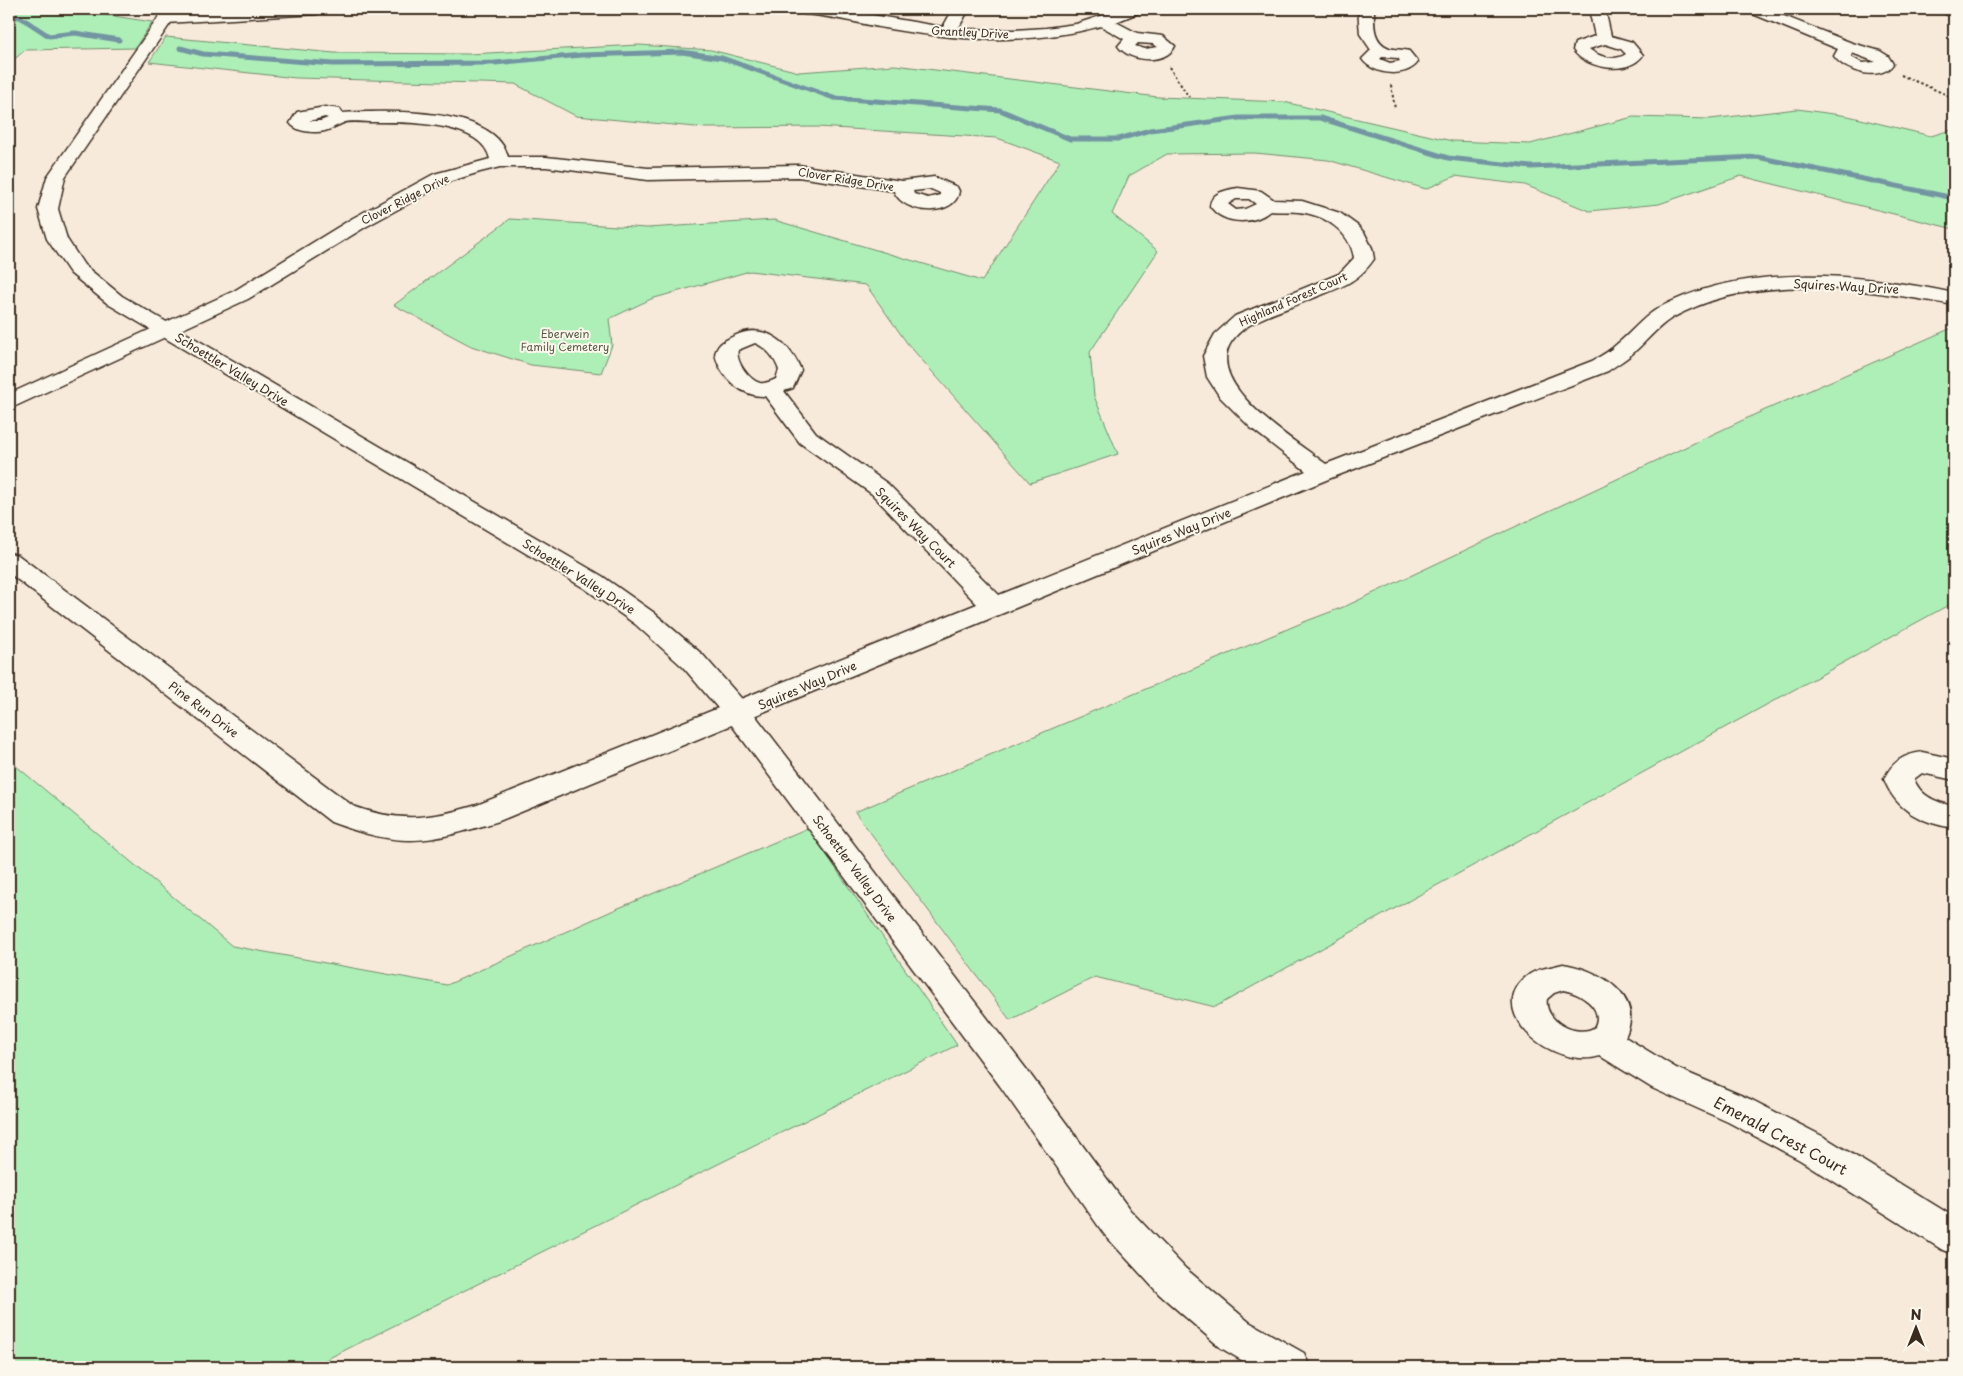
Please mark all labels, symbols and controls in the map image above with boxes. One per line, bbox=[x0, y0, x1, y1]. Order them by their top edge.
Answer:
street label: Grantley Drive bbox=[931, 21, 1009, 43]
street label: Clover Ridge Drive bbox=[797, 163, 896, 195]
street label: Clover Ridge Drive bbox=[358, 169, 452, 229]
street label: Highland Forest Court bbox=[1236, 267, 1350, 331]
street label: Squires Way Drive bbox=[1793, 274, 1899, 298]
park label: Eberwein Family Cemetery bbox=[521, 325, 609, 355]
street label: Schoettler Valley Drive bbox=[172, 328, 292, 410]
street label: Squires Way Court bbox=[872, 483, 961, 572]
street label: Squires Way Drive bbox=[1129, 503, 1233, 559]
street label: Schoettler Valley Drive bbox=[519, 534, 639, 618]
street label: Squires Way Drive bbox=[755, 656, 859, 714]
street label: Pine Run Drive bbox=[165, 677, 243, 741]
street label: Schoettler Valley Drive bbox=[809, 811, 901, 925]
street label: Emerald Crest Court bbox=[1710, 1090, 1852, 1180]
north arrow bbox=[1890, 1304, 1940, 1354]
text: N bbox=[1910, 1304, 1922, 1325]

